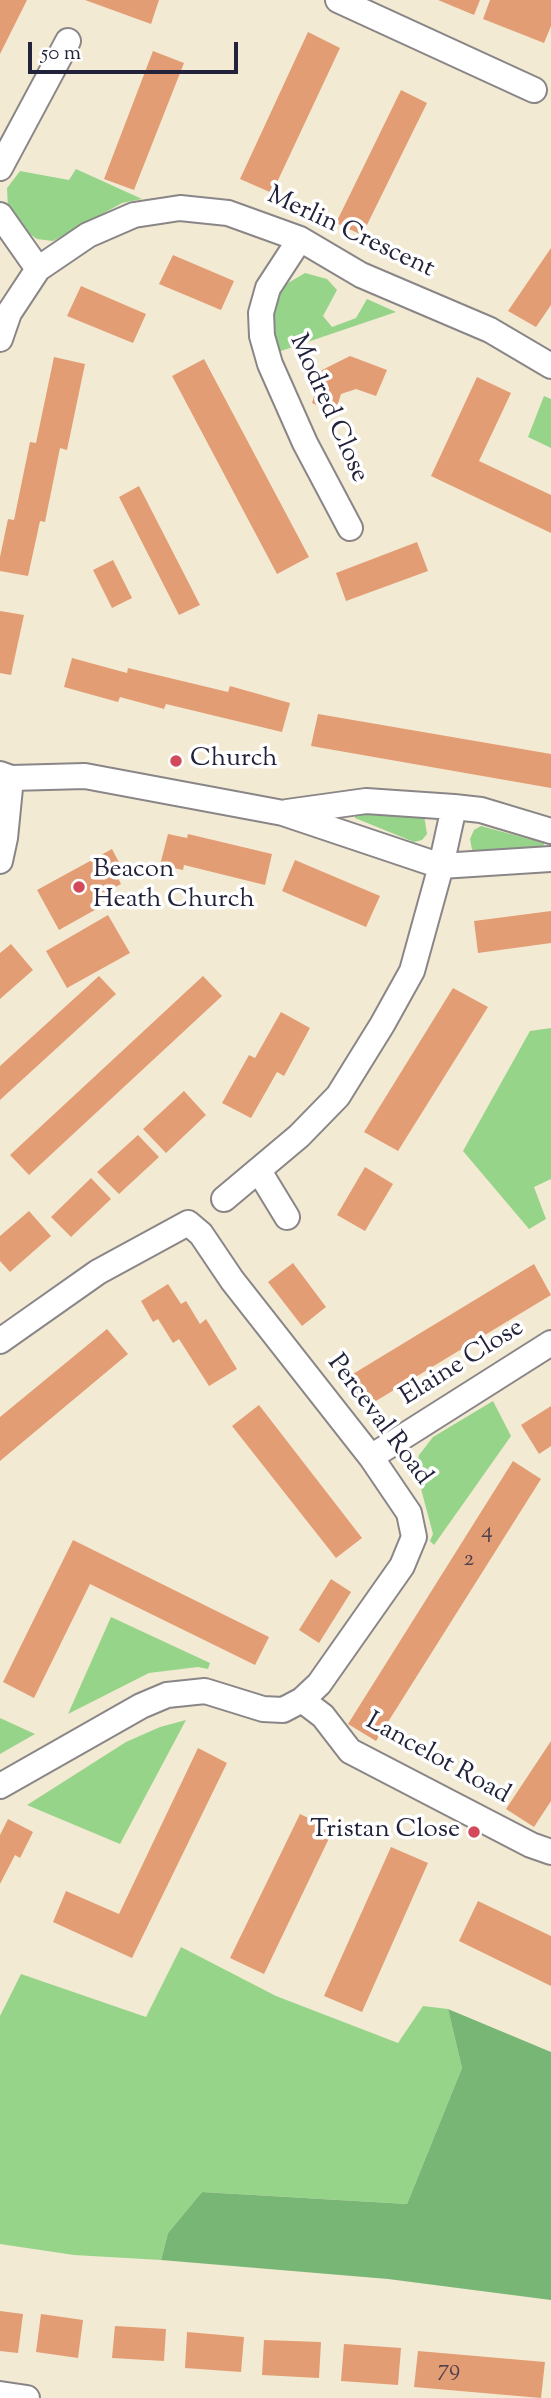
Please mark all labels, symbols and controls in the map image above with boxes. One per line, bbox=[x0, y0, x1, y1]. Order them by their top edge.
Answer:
scale bar bbox=[32, 28, 242, 72]
text: 50 m bbox=[41, 39, 81, 69]
street label: Merlin Crescent bbox=[261, 182, 439, 286]
street label: Modred Close bbox=[280, 330, 374, 488]
place label: Church bbox=[190, 745, 278, 777]
marker: Church bbox=[168, 753, 184, 769]
place label: Beacon Heath Church bbox=[93, 856, 255, 917]
marker: Beacon Heath Church bbox=[71, 879, 87, 895]
street label: Elaine Close bbox=[396, 1314, 530, 1414]
street label: Perceval Road bbox=[319, 1349, 437, 1493]
house number: 4 bbox=[481, 1519, 493, 1547]
house number: 2 bbox=[464, 1547, 474, 1575]
street label: Lancelot Road bbox=[359, 1707, 515, 1813]
place label: Tristan Close bbox=[310, 1816, 460, 1848]
marker: Tristan Close bbox=[466, 1824, 482, 1840]
house number: 79 bbox=[438, 2357, 460, 2385]

